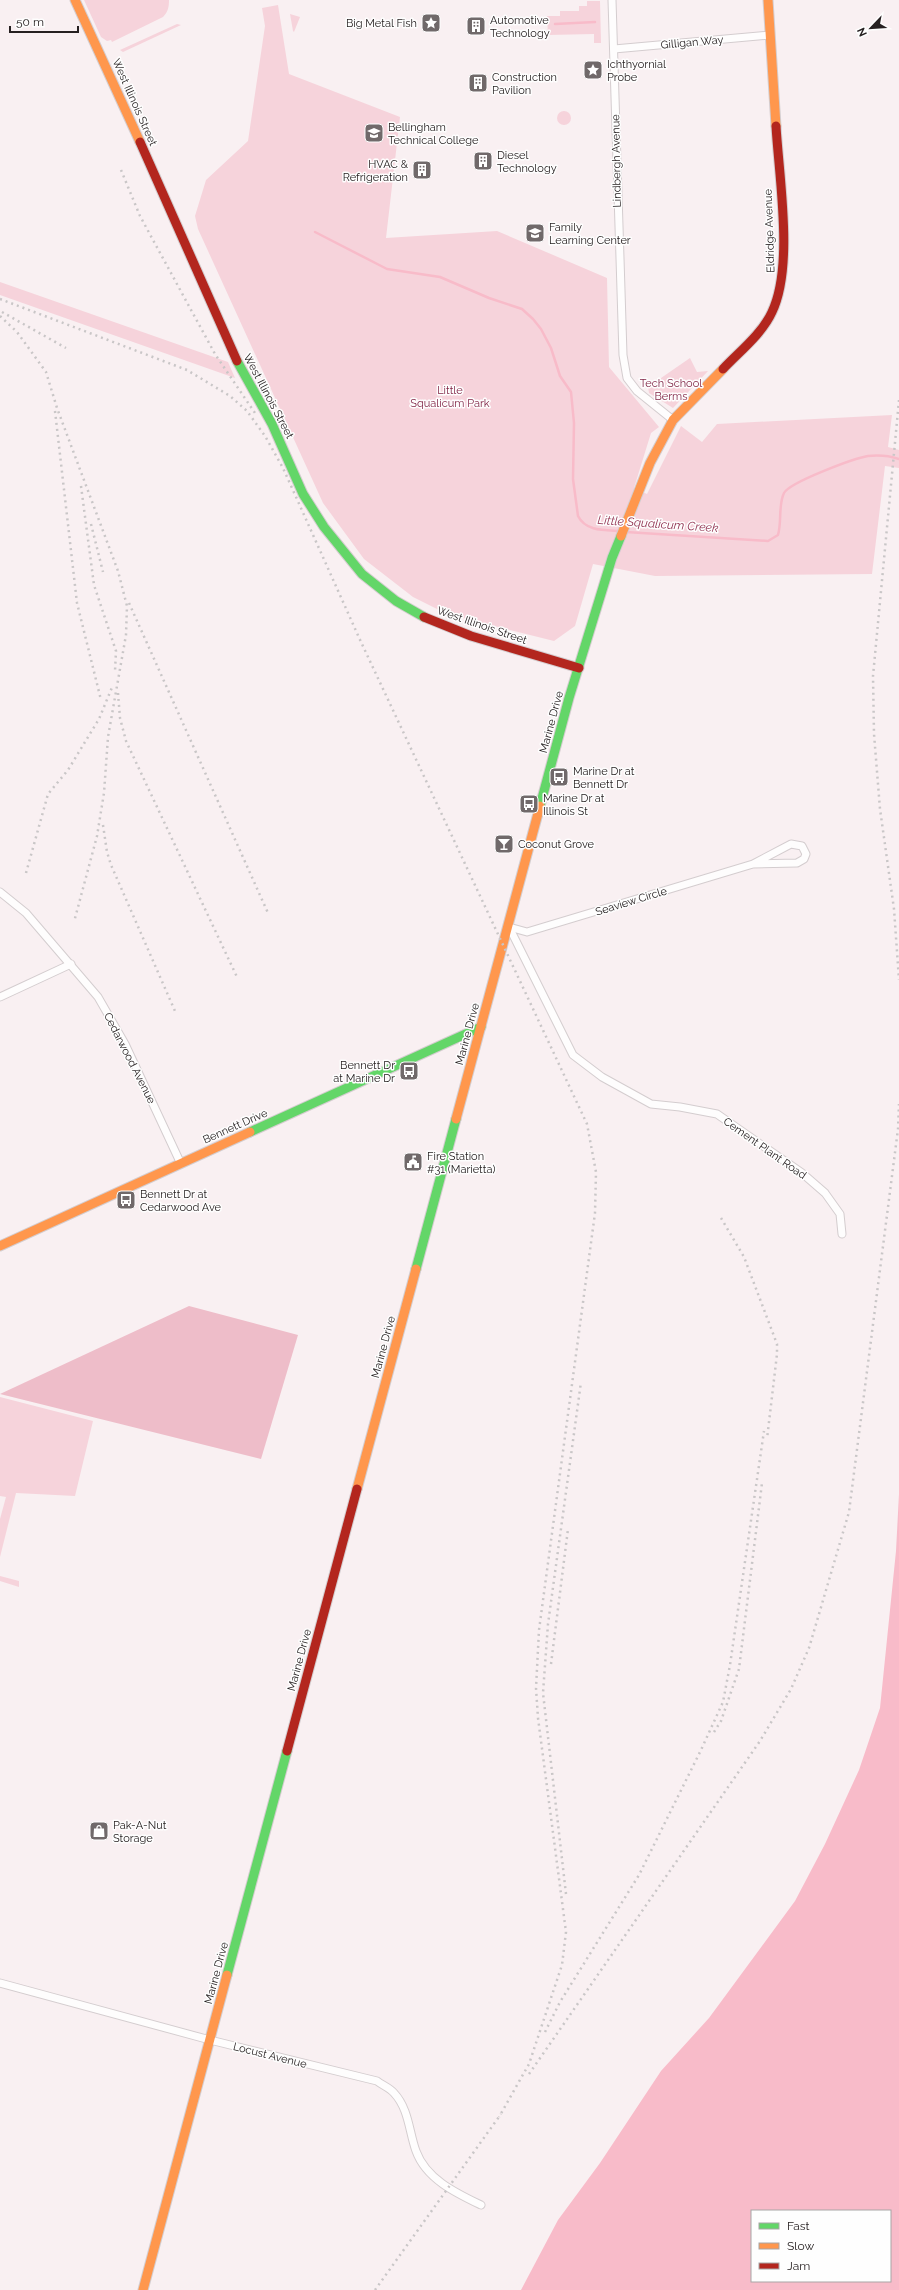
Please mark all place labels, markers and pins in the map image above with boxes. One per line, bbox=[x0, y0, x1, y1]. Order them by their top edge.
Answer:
place icon: Big Metal Fish bbox=[420, 12, 442, 34]
place label: Automotive Technology bbox=[490, 14, 550, 40]
building icon: Automotive Technology bbox=[465, 15, 487, 37]
place label: Big Metal Fish bbox=[346, 17, 417, 30]
place label: Ichthyornial Probe bbox=[607, 58, 666, 84]
place icon: Ichthyornial Probe bbox=[582, 59, 604, 81]
place label: Construction Pavilion bbox=[492, 71, 557, 97]
building icon: Construction Pavilion bbox=[467, 72, 489, 94]
place label: Bellingham Technical College bbox=[388, 121, 479, 147]
school or university icon: Bellingham Technical College bbox=[363, 122, 385, 144]
place label: Diesel Technology bbox=[497, 149, 557, 175]
building icon: Diesel Technology bbox=[472, 150, 494, 172]
place label: HVAC & Refrigeration bbox=[343, 158, 409, 184]
building icon: HVAC & Refrigeration bbox=[411, 159, 433, 181]
place label: Family Learning Center bbox=[549, 221, 631, 247]
school or university icon: Family Learning Center bbox=[524, 222, 546, 244]
place label: Marine Dr at Bennett Dr bbox=[573, 765, 635, 791]
bus stop icon: Marine Dr at Bennett Dr bbox=[548, 766, 570, 788]
place label: Marine Dr at Illinois St bbox=[543, 792, 605, 818]
bus stop icon: Marine Dr at Illinois St bbox=[518, 793, 540, 815]
bar icon: Coconut Grove bbox=[493, 833, 515, 855]
place label: Coconut Grove bbox=[518, 838, 595, 851]
place label: Bennett Dr at Marine Dr bbox=[333, 1059, 395, 1085]
bus stop icon: Bennett Dr at Marine Dr bbox=[398, 1060, 420, 1082]
place label: Fire Station #31 (Marietta) bbox=[427, 1150, 495, 1176]
public building icon: Fire Station #31 (Marietta) bbox=[402, 1151, 424, 1173]
place label: Bennett Dr at Cedarwood Ave bbox=[140, 1188, 222, 1214]
bus stop icon: Bennett Dr at Cedarwood Ave bbox=[115, 1189, 137, 1211]
place label: Pak-A-Nut Storage bbox=[113, 1819, 167, 1845]
shop icon: Pak-A-Nut Storage bbox=[88, 1820, 110, 1842]

